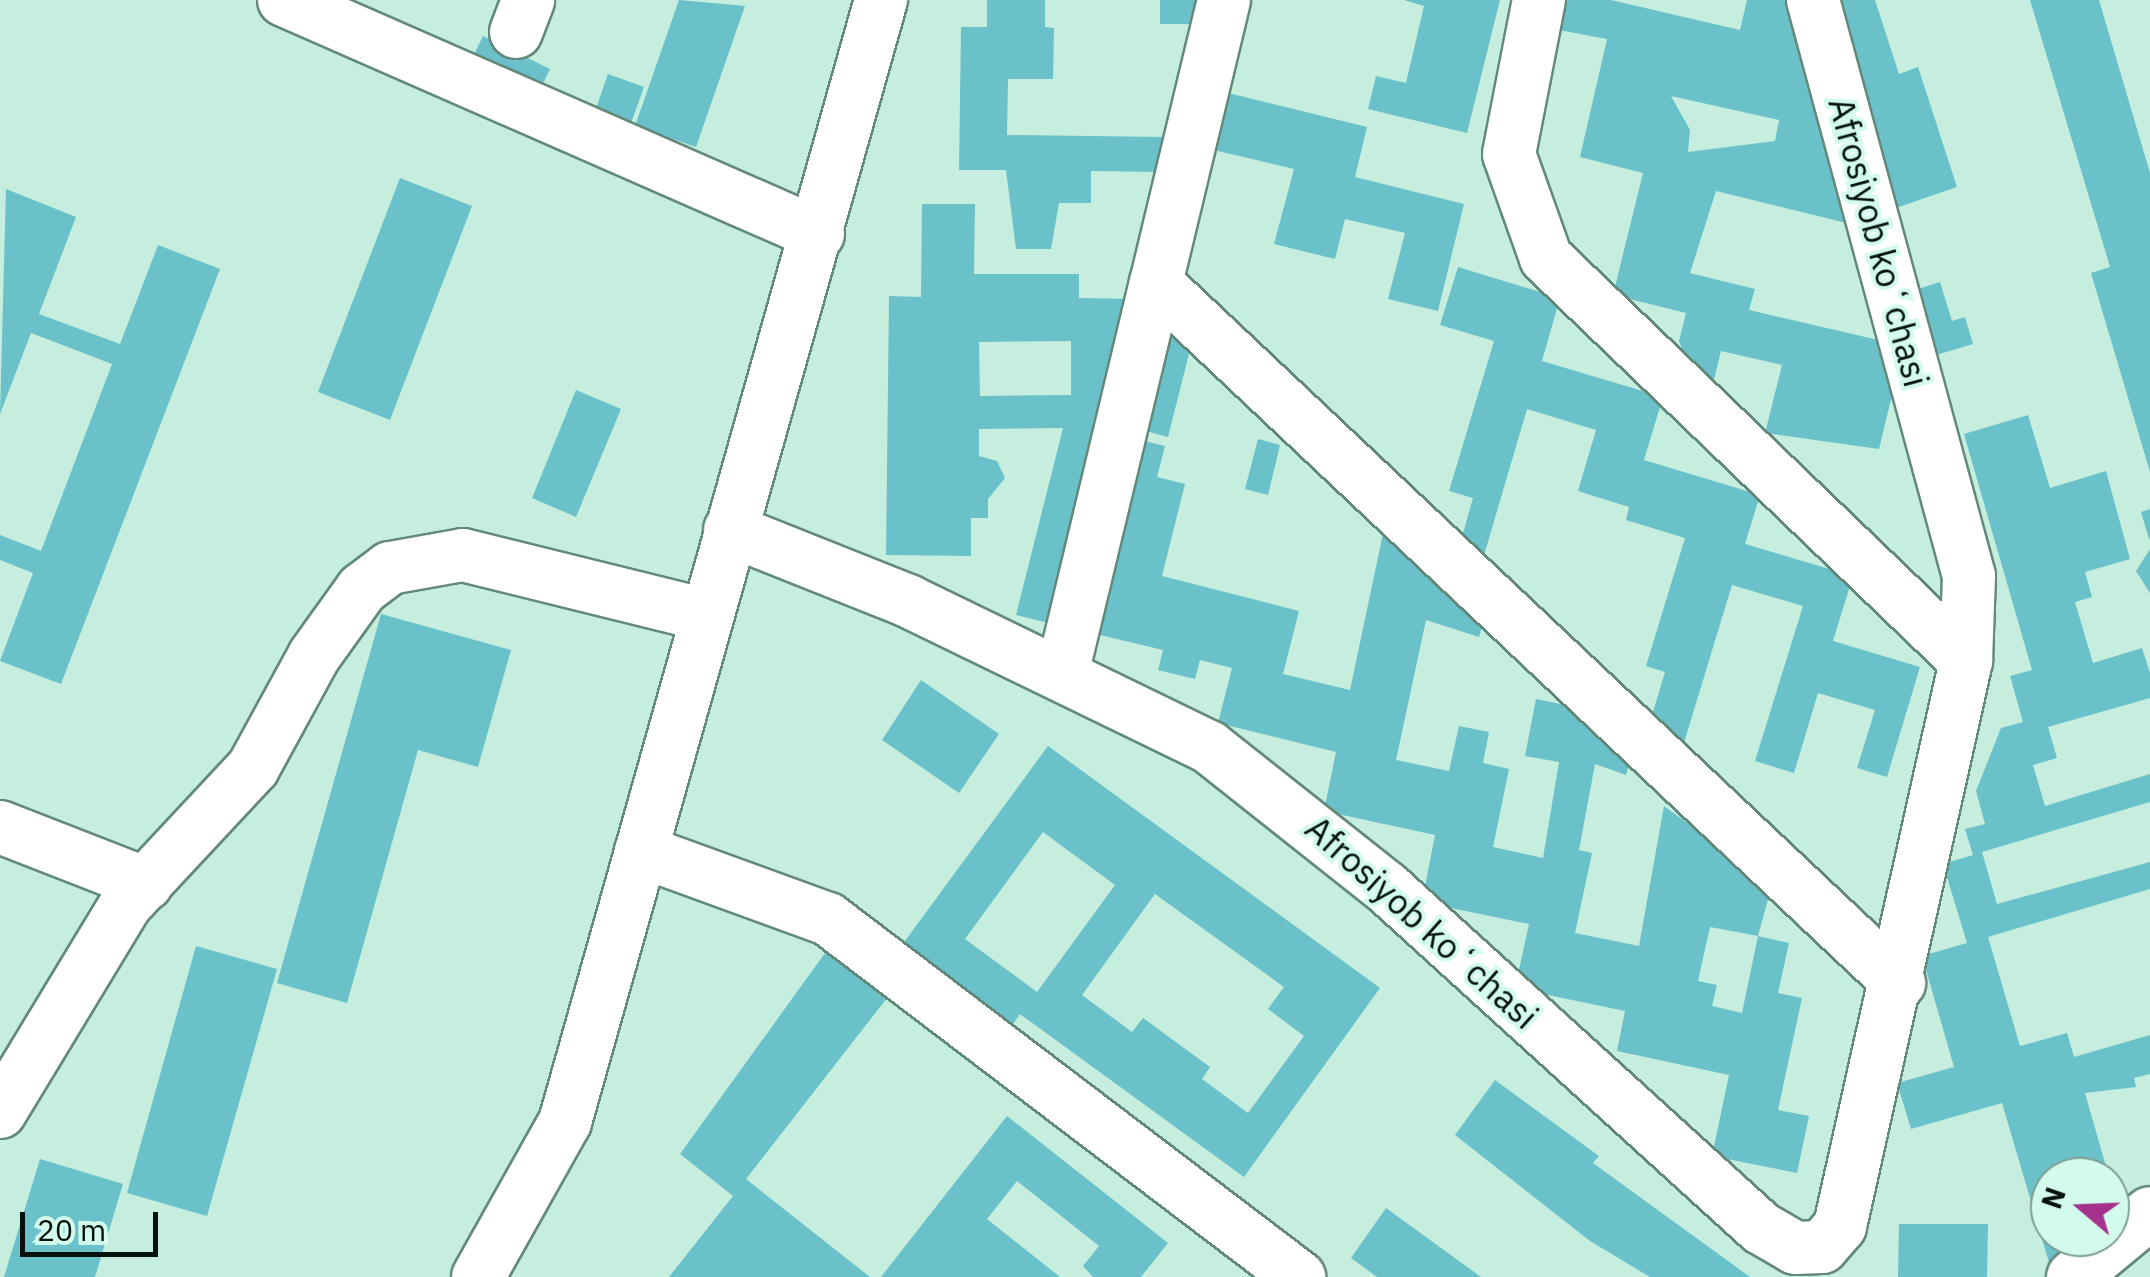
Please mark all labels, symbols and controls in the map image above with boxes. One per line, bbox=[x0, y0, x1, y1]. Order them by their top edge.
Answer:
street label: Afrosiyob koʻchasi bbox=[1820, 93, 1938, 391]
street label: Afrosiyob koʻchasi bbox=[1297, 807, 1547, 1037]
north arrow bbox=[2030, 1157, 2130, 1257]
text: N bbox=[2032, 1182, 2074, 1213]
scale bar bbox=[25, 1192, 162, 1254]
text: 20 m bbox=[37, 1210, 106, 1249]

